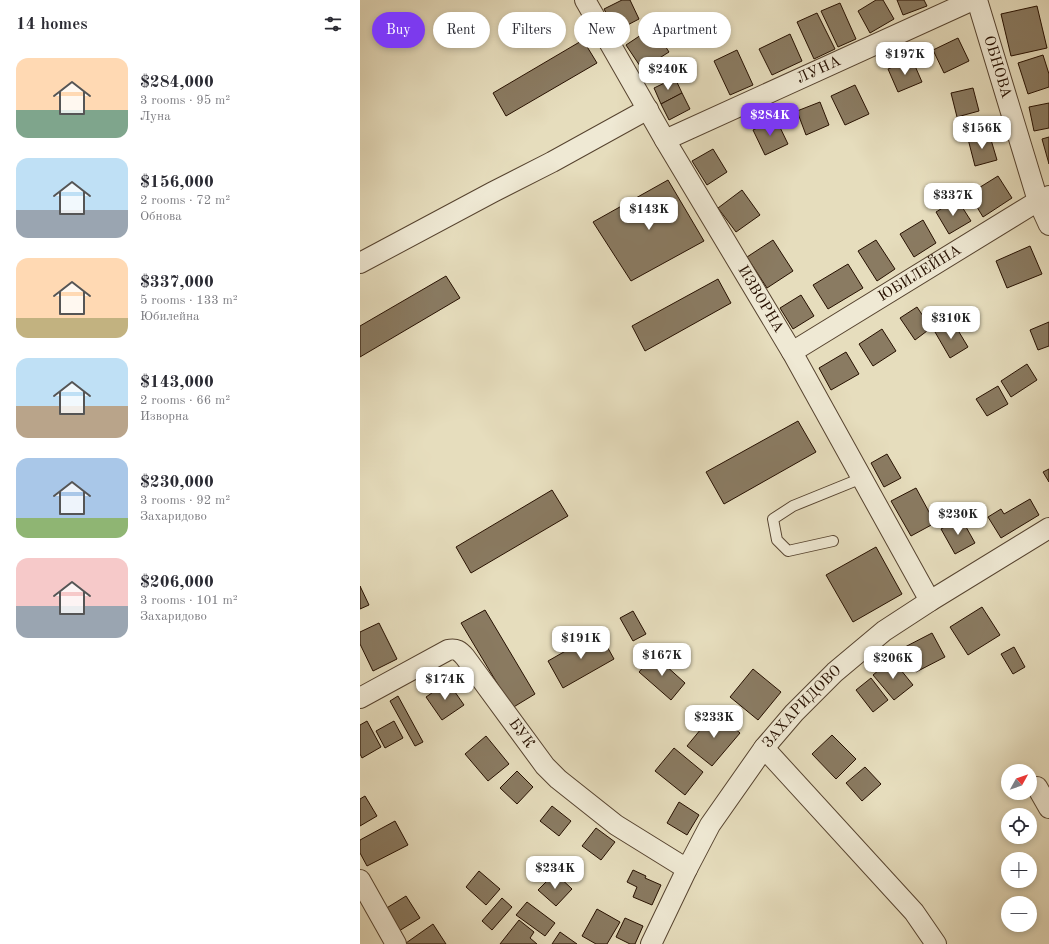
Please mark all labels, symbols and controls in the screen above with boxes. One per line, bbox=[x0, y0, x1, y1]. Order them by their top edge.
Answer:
chip: Buy bbox=[372, 12, 425, 48]
chip: Rent bbox=[433, 12, 490, 48]
chip: Filters bbox=[498, 12, 566, 48]
chip: New bbox=[574, 12, 630, 48]
chip: Apartment bbox=[638, 12, 731, 48]
icon: filters bbox=[322, 13, 344, 35]
text: 14 homes bbox=[16, 16, 88, 33]
street label: ОБНОВА bbox=[981, 34, 1014, 101]
pin: $197K bbox=[877, 42, 933, 76]
text: $197K bbox=[885, 48, 925, 61]
street label: ЛУНА bbox=[795, 53, 844, 87]
pin: $240K bbox=[640, 57, 696, 91]
text: $240K bbox=[648, 63, 688, 76]
icon: home bbox=[48, 74, 96, 122]
text: $284,000 bbox=[140, 74, 214, 91]
text: 3 rooms · 95 m² bbox=[140, 94, 230, 107]
pin: $284K bbox=[742, 103, 798, 137]
text: $284K bbox=[750, 109, 790, 122]
text: Луна bbox=[140, 110, 171, 123]
pin: $156K bbox=[954, 116, 1010, 150]
text: $156K bbox=[962, 122, 1002, 135]
icon: home bbox=[48, 174, 96, 222]
text: $156,000 bbox=[140, 174, 214, 191]
pin: $337K bbox=[925, 183, 981, 217]
text: $337K bbox=[933, 189, 973, 202]
text: 2 rooms · 72 m² bbox=[140, 194, 230, 207]
pin: $143K bbox=[621, 197, 677, 231]
text: $143K bbox=[629, 203, 669, 216]
text: Обнова bbox=[140, 210, 182, 223]
street label: ЮБИЛЕЙНА bbox=[876, 242, 964, 305]
street label: ИЗВОРНА bbox=[735, 263, 787, 336]
icon: home bbox=[48, 274, 96, 322]
text: $337,000 bbox=[140, 274, 214, 291]
text: 5 rooms · 133 m² bbox=[140, 294, 238, 307]
pin: $310K bbox=[923, 306, 979, 340]
text: Юбилейна bbox=[140, 310, 200, 323]
text: $310K bbox=[931, 312, 971, 325]
icon: home bbox=[48, 374, 96, 422]
text: $143,000 bbox=[140, 374, 214, 391]
text: 2 rooms · 66 m² bbox=[140, 394, 230, 407]
text: Изворна bbox=[140, 410, 189, 423]
icon: home bbox=[48, 474, 96, 522]
text: $230,000 bbox=[140, 474, 214, 491]
text: 3 rooms · 92 m² bbox=[140, 494, 230, 507]
pin: $230K bbox=[930, 502, 986, 536]
text: $230K bbox=[938, 508, 978, 521]
text: Захаридово bbox=[140, 510, 207, 523]
icon: home bbox=[48, 574, 96, 622]
text: $206,000 bbox=[140, 574, 214, 591]
text: 3 rooms · 101 m² bbox=[140, 594, 238, 607]
text: Захаридово bbox=[140, 610, 207, 623]
pin: $191K bbox=[553, 626, 609, 660]
text: $191K bbox=[561, 632, 601, 645]
pin: $167K bbox=[634, 643, 690, 677]
pin: $206K bbox=[865, 646, 921, 680]
text: $167K bbox=[642, 649, 682, 662]
text: $206K bbox=[873, 652, 913, 665]
street label: ЗАХАРИДОВО bbox=[760, 663, 844, 751]
pin: $174K bbox=[417, 667, 473, 701]
text: $174K bbox=[425, 673, 465, 686]
pin: $233K bbox=[686, 705, 742, 739]
text: $233K bbox=[694, 711, 734, 724]
street label: БУК bbox=[506, 716, 537, 751]
north arrow bbox=[1001, 764, 1037, 800]
map controls bbox=[1001, 764, 1037, 932]
button: locate bbox=[1001, 808, 1037, 844]
button: + bbox=[1001, 852, 1037, 888]
pin: $234K bbox=[527, 856, 583, 890]
text: $234K bbox=[535, 862, 575, 875]
button: − bbox=[1001, 896, 1037, 932]

